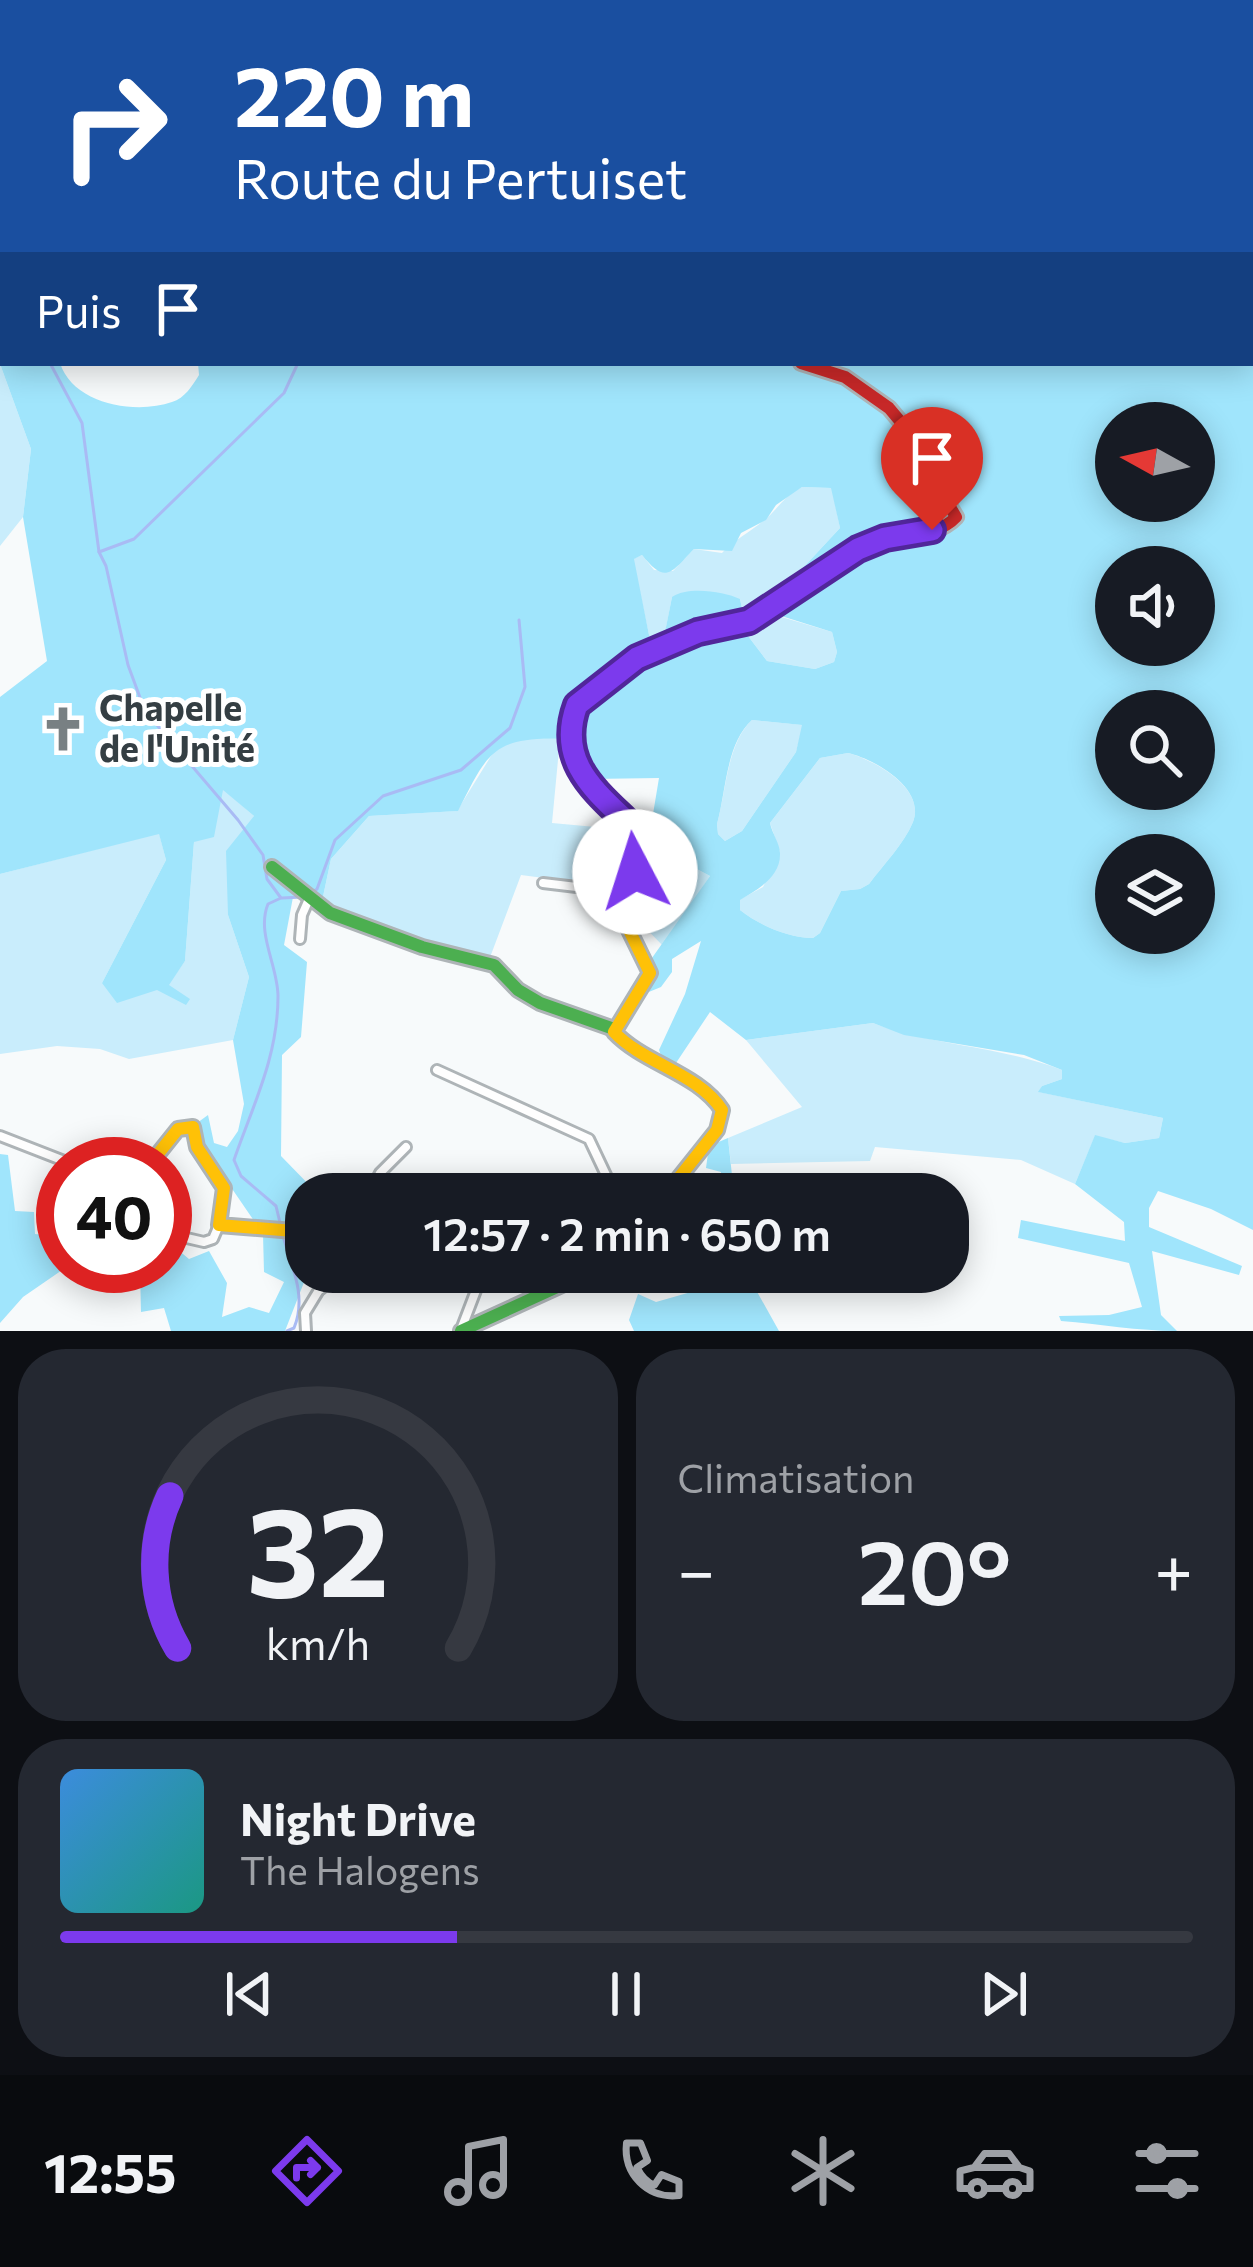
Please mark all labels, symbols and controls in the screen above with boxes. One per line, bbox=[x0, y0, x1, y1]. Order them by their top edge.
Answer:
text: 220 m bbox=[234, 42, 474, 144]
icon: right bbox=[36, 48, 192, 204]
text: Route du Pertuiset bbox=[234, 144, 687, 210]
icon: arrive bbox=[145, 276, 211, 342]
text: Puis bbox=[36, 282, 121, 337]
north arrow bbox=[1095, 402, 1215, 522]
map controls bbox=[1095, 402, 1215, 954]
pin bbox=[881, 407, 983, 530]
icon: arrive bbox=[899, 425, 965, 491]
button: sound bbox=[1095, 546, 1215, 666]
place label: Chapelle de l'Unité bbox=[99, 684, 255, 769]
button: search bbox=[1095, 690, 1215, 810]
church icon: Chapelle de l'Unité bbox=[38, 704, 88, 754]
position arrow bbox=[572, 809, 698, 935]
button: layers bbox=[1095, 834, 1215, 954]
speed limit sign: 40 bbox=[36, 1137, 192, 1293]
text: 12:57 · 2 min · 650 m bbox=[423, 1205, 831, 1260]
text: Climatisation bbox=[678, 1453, 914, 1501]
text: 32 bbox=[246, 1470, 389, 1623]
text: 20° bbox=[858, 1513, 1011, 1624]
text: − bbox=[678, 1528, 715, 1609]
text: + bbox=[1154, 1528, 1193, 1609]
text: km/h bbox=[266, 1616, 370, 1669]
text: Night Drive bbox=[240, 1790, 476, 1845]
text: The Halogens bbox=[240, 1845, 480, 1893]
icon: previous bbox=[216, 1961, 282, 2027]
icon: pause bbox=[593, 1961, 659, 2027]
icon: next bbox=[971, 1961, 1037, 2027]
icon: directions bbox=[265, 2129, 349, 2213]
icon: music bbox=[437, 2129, 521, 2213]
icon: phone bbox=[609, 2129, 693, 2213]
icon: climate bbox=[781, 2129, 865, 2213]
icon: car bbox=[953, 2129, 1037, 2213]
icon: filters bbox=[1125, 2129, 1209, 2213]
text: 12:55 bbox=[44, 2138, 176, 2204]

